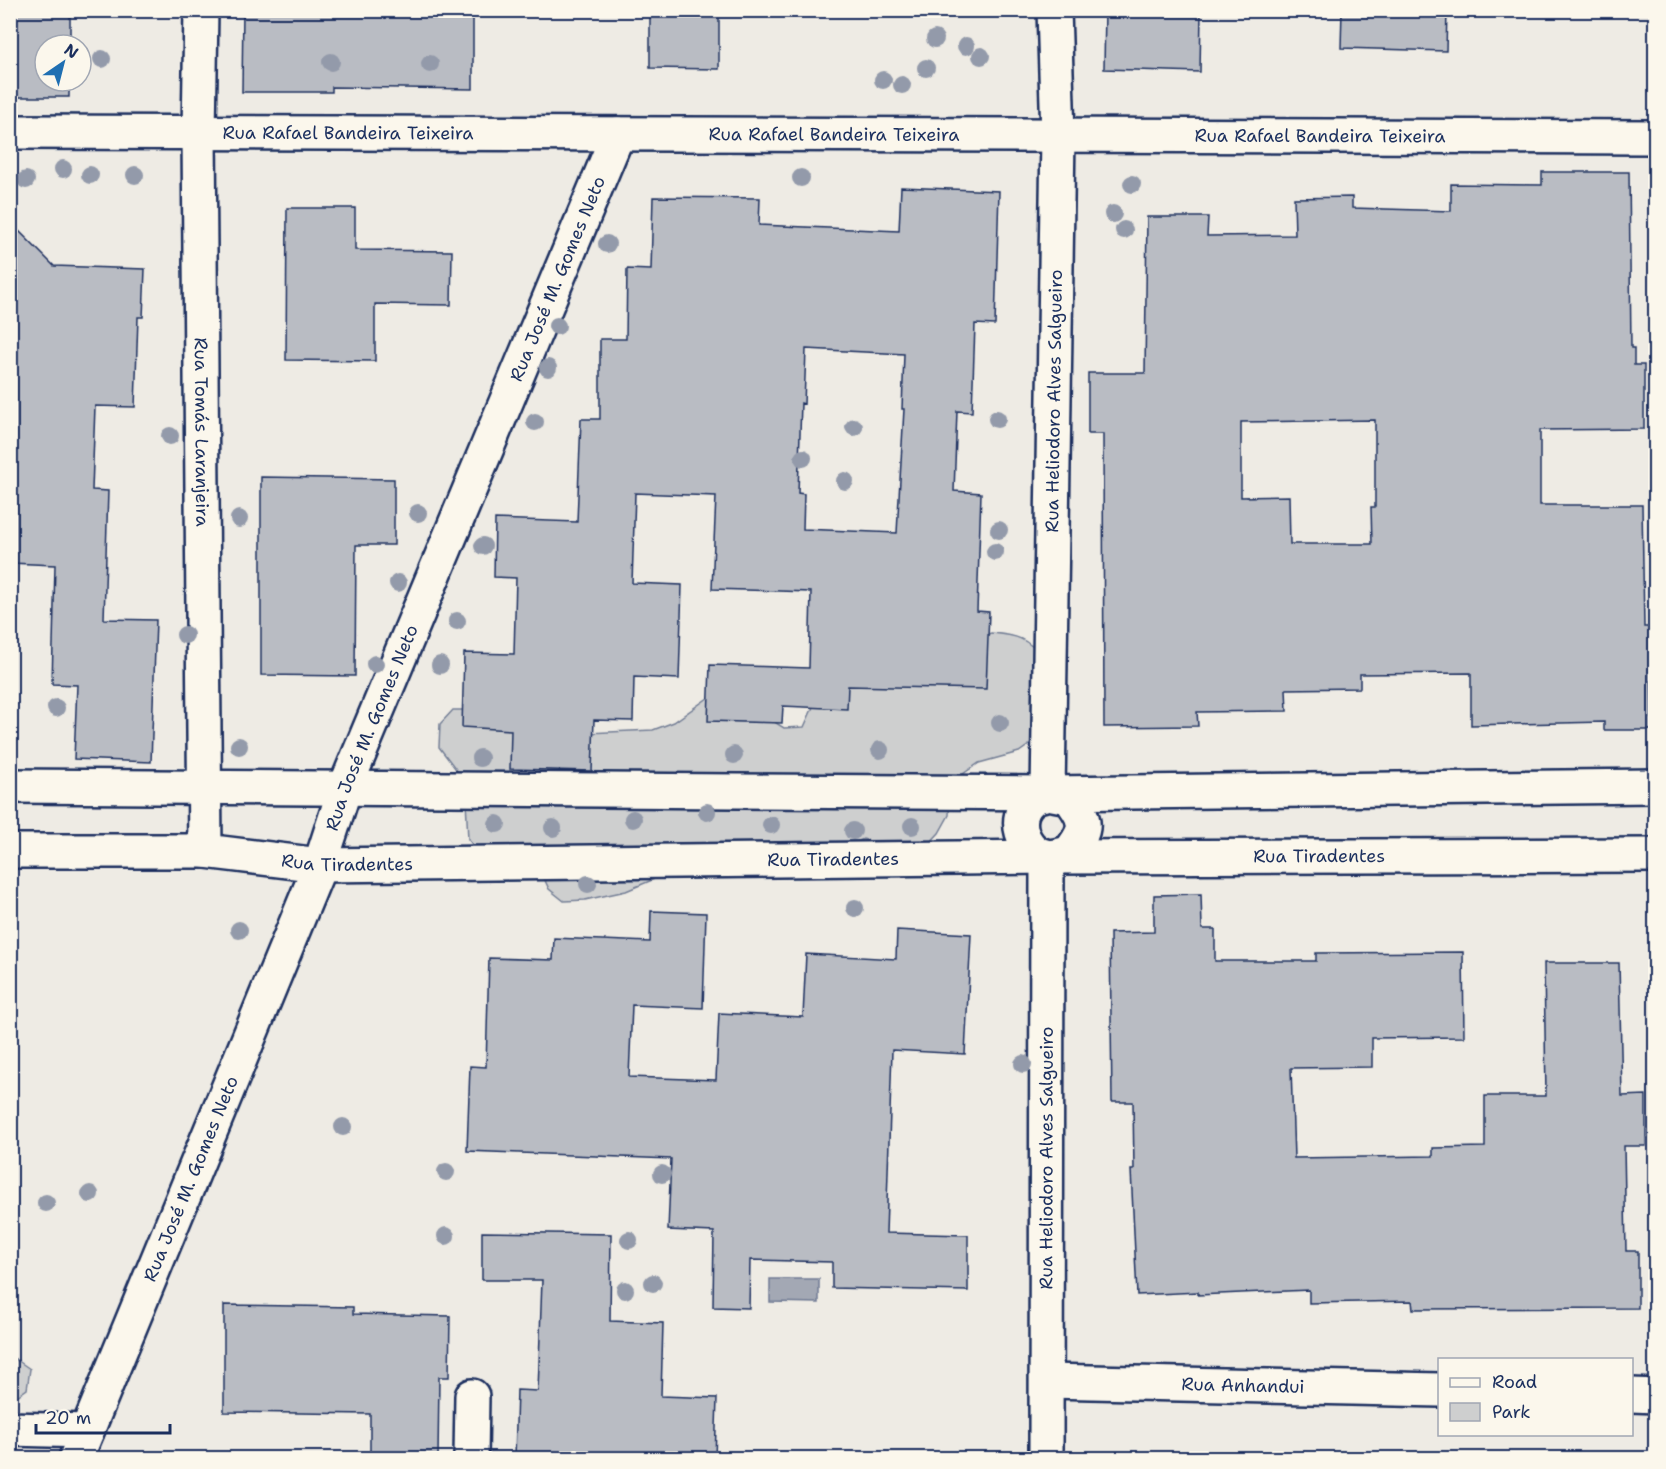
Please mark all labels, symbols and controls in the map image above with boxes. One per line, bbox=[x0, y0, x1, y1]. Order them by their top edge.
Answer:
north arrow bbox=[33, 33, 93, 93]
text: N bbox=[60, 39, 83, 63]
street label: Rua Rafael Bandeira Teixeira bbox=[223, 121, 473, 145]
street label: Rua Rafael Bandeira Teixeira bbox=[709, 122, 959, 147]
street label: Rua Rafael Bandeira Teixeira bbox=[1195, 124, 1445, 148]
street label: Rua José M. Gomes Neto bbox=[504, 172, 611, 385]
street label: Rua Heliodoro Alves Salgueiro bbox=[1040, 269, 1068, 533]
street label: Rua Tomás Laranjeira bbox=[189, 337, 214, 527]
street label: Rua José M. Gomes Neto bbox=[320, 621, 424, 834]
street label: Rua Tiradentes bbox=[1253, 844, 1385, 868]
street label: Rua Tiradentes bbox=[767, 847, 899, 872]
street label: Rua Tiradentes bbox=[280, 848, 413, 877]
street label: Rua Heliodoro Alves Salgueiro bbox=[1034, 1026, 1059, 1290]
street label: Rua José M. Gomes Neto bbox=[138, 1072, 244, 1285]
legend bbox=[1438, 1358, 1633, 1436]
text: Road bbox=[1492, 1370, 1537, 1394]
street label: Rua Anhandui bbox=[1181, 1372, 1305, 1399]
scale bar bbox=[36, 1397, 170, 1435]
text: Park bbox=[1492, 1400, 1531, 1424]
text: 20 m bbox=[45, 1406, 91, 1430]

